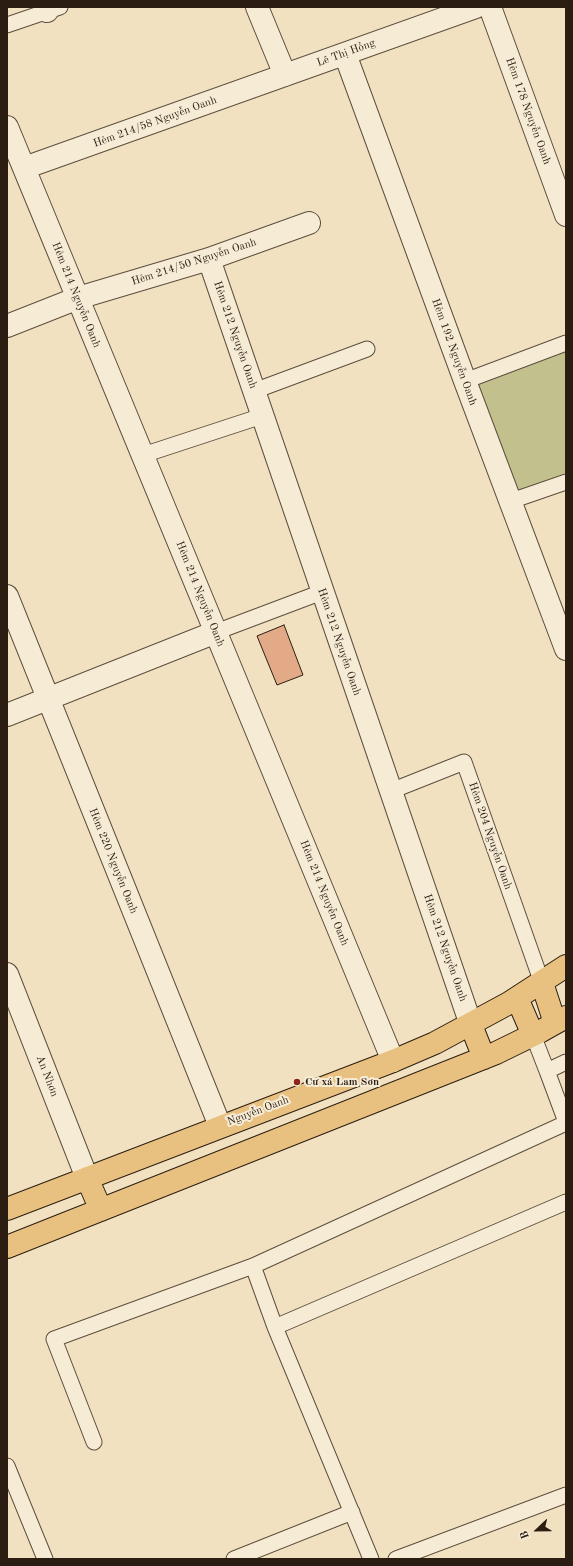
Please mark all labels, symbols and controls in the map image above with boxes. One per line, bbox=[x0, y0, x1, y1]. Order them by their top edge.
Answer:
street label: Lê Thị Hồng bbox=[315, 36, 377, 70]
street label: Hẻm 178 Nguyễn Oanh bbox=[503, 56, 553, 166]
street label: Hẻm 214/58 Nguyễn Oanh bbox=[91, 93, 219, 151]
street label: Hẻm 214/50 Nguyễn Oanh bbox=[130, 236, 258, 288]
street label: Hẻm 214 Nguyễn Oanh bbox=[49, 240, 103, 350]
street label: Hẻm 212 Nguyễn Oanh bbox=[210, 280, 260, 390]
street label: Hẻm 192 Nguyễn Oanh bbox=[429, 297, 479, 407]
street label: Hẻm 214 Nguyễn Oanh bbox=[173, 539, 227, 649]
street label: Hẻm 212 Nguyễn Oanh bbox=[314, 587, 364, 697]
street label: Hẻm 204 Nguyễn Oanh bbox=[465, 781, 515, 891]
street label: Hẻm 220 Nguyễn Oanh bbox=[86, 806, 140, 916]
street label: Hẻm 214 Nguyễn Oanh bbox=[297, 838, 351, 948]
street label: Hẻm 212 Nguyễn Oanh bbox=[420, 893, 470, 1003]
street label: An Nhơn bbox=[33, 1053, 61, 1099]
place label: Cư xá Lam Sơn bbox=[305, 1075, 379, 1089]
marker: Cư xá Lam Sơn bbox=[292, 1077, 302, 1087]
street label: Nguyễn Oanh bbox=[225, 1093, 291, 1129]
north arrow bbox=[517, 1510, 557, 1550]
text: B bbox=[519, 1529, 532, 1540]

